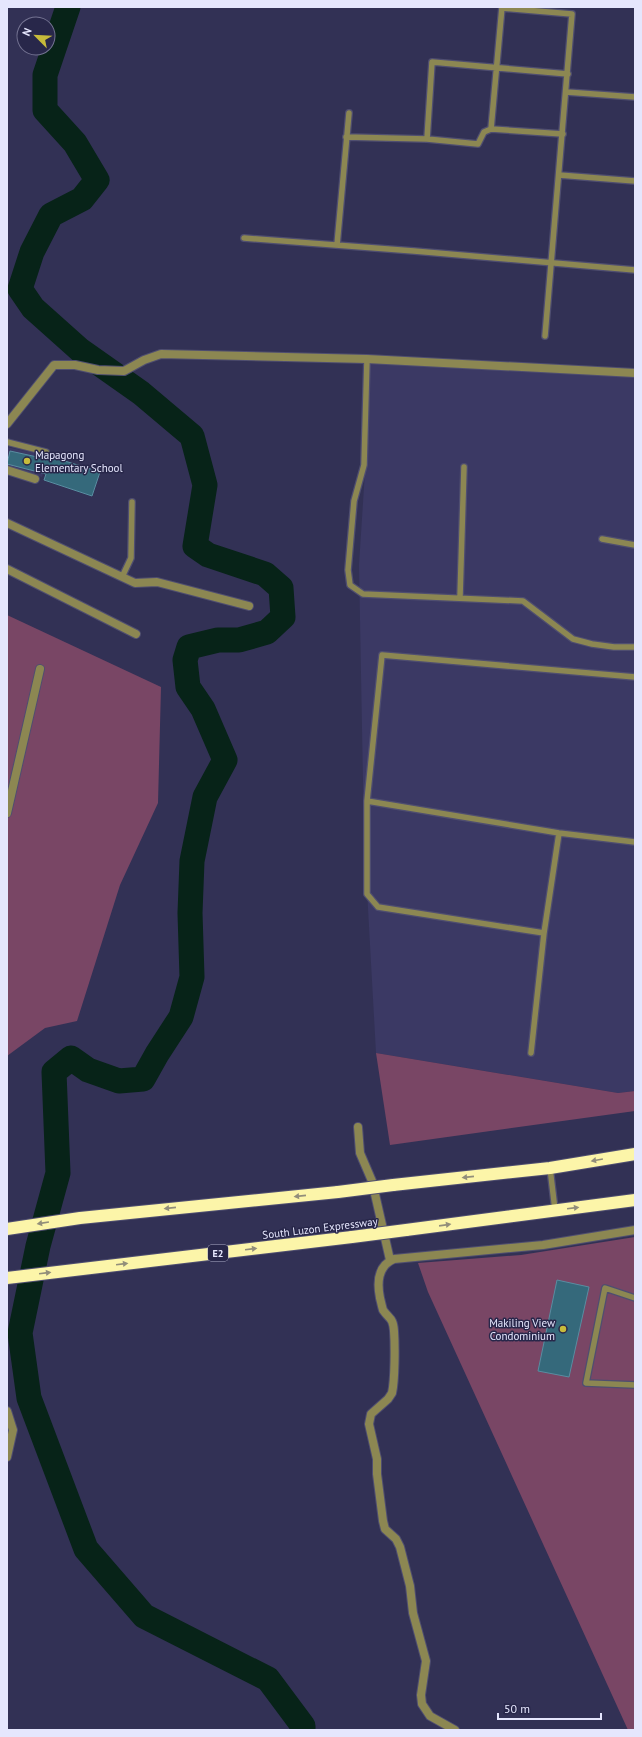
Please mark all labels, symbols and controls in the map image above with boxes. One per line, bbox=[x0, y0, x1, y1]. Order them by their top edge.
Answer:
north arrow bbox=[16, 16, 56, 56]
text: N bbox=[19, 26, 35, 38]
place label: Mapagong Elementary School bbox=[35, 448, 123, 475]
marker: Mapagong Elementary School bbox=[22, 456, 32, 466]
one-way arrow bbox=[590, 1158, 603, 1164]
one-way arrow bbox=[462, 1174, 474, 1180]
one-way arrow bbox=[294, 1192, 306, 1199]
one-way arrow bbox=[164, 1205, 176, 1212]
one-way arrow bbox=[567, 1205, 579, 1211]
street label: South Luzon Expressway bbox=[262, 1214, 379, 1242]
one-way arrow bbox=[37, 1220, 49, 1226]
one-way arrow bbox=[438, 1222, 451, 1228]
road number: E2 bbox=[208, 1245, 228, 1261]
one-way arrow bbox=[245, 1246, 257, 1252]
one-way arrow bbox=[116, 1261, 128, 1267]
one-way arrow bbox=[39, 1270, 51, 1276]
place label: Makiling View Condominium bbox=[489, 1316, 555, 1343]
marker: Makiling View Condominium bbox=[558, 1324, 568, 1334]
scale bar bbox=[498, 1695, 601, 1721]
text: 50 m bbox=[504, 1701, 530, 1716]

